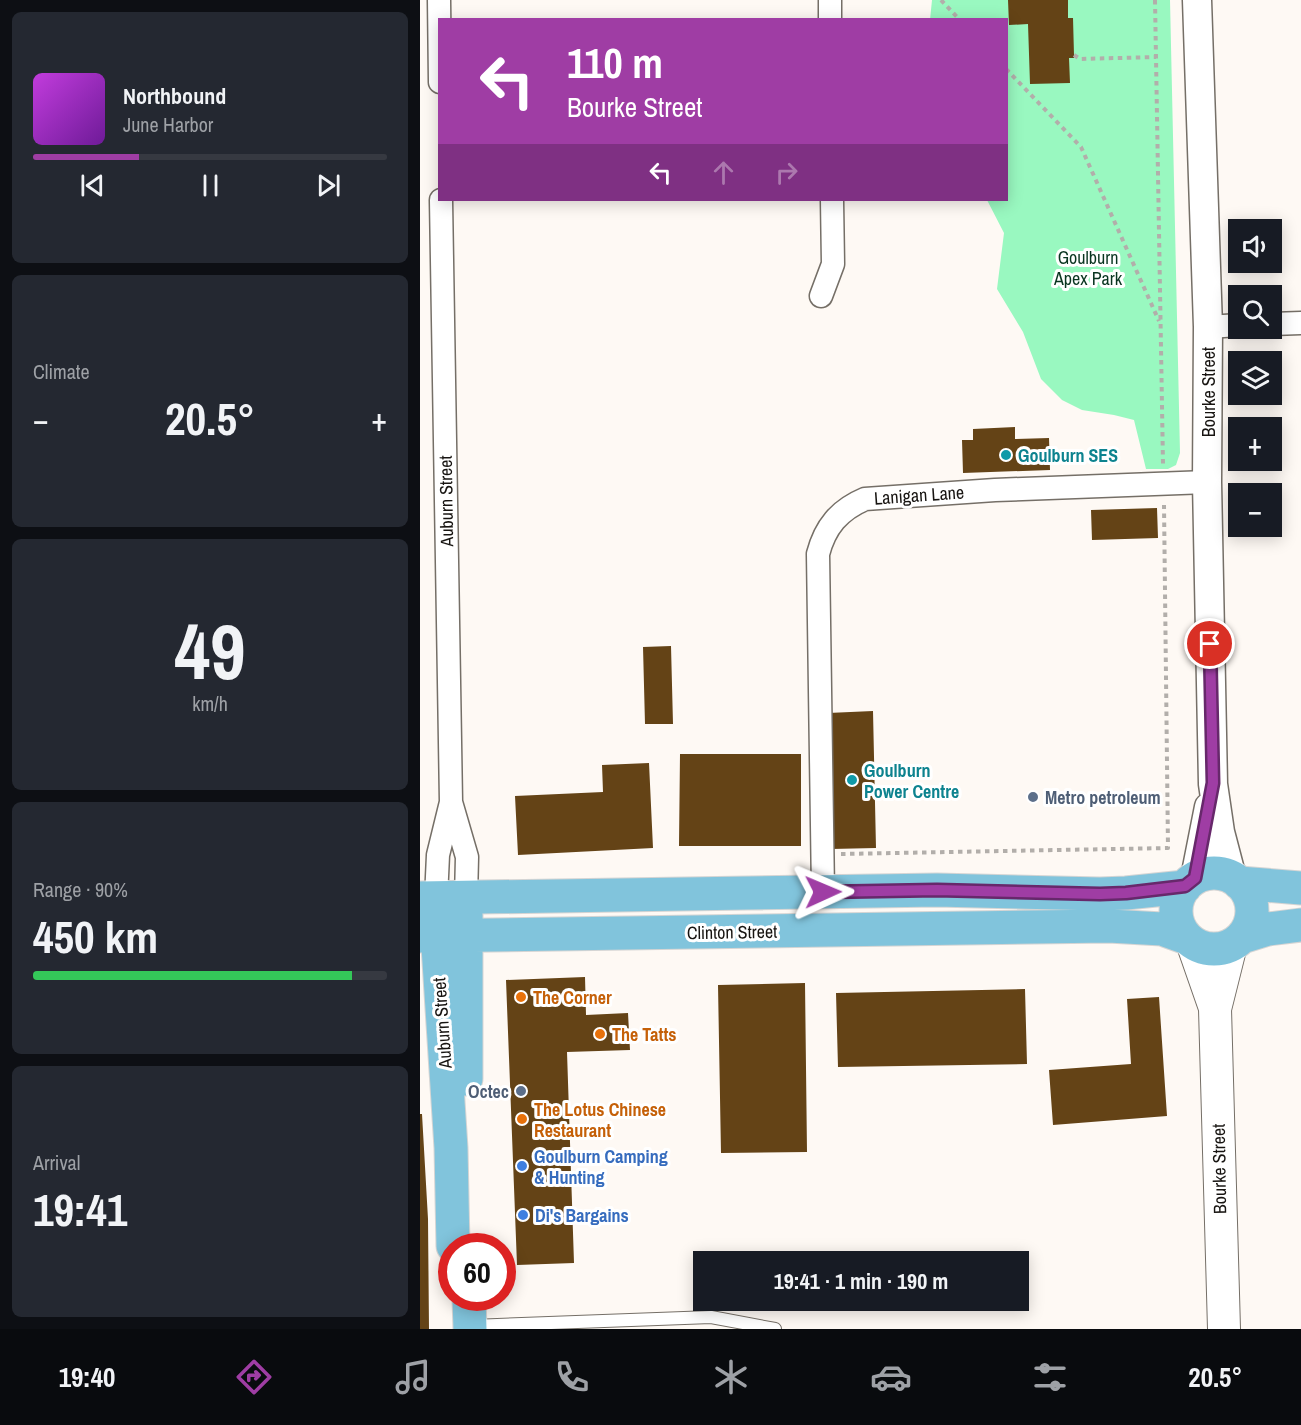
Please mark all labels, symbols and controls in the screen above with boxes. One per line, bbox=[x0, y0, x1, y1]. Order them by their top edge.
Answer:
text: 110 m bbox=[567, 35, 663, 91]
icon: left bbox=[468, 42, 546, 120]
text: Northbound bbox=[123, 81, 226, 111]
text: Bourke Street bbox=[567, 89, 702, 125]
text: June Harbor bbox=[123, 111, 213, 138]
icon: left bbox=[644, 156, 677, 189]
icon: ahead bbox=[707, 156, 740, 189]
icon: right bbox=[770, 156, 803, 189]
icon: previous bbox=[76, 169, 109, 202]
icon: pause bbox=[194, 169, 227, 202]
icon: next bbox=[312, 169, 345, 202]
map controls bbox=[1228, 219, 1282, 537]
button: sound bbox=[1228, 219, 1282, 273]
park label: Goulburn Apex Park bbox=[1053, 245, 1123, 291]
button: search bbox=[1228, 285, 1282, 339]
street label: Bourke Street bbox=[1196, 347, 1221, 437]
button: layers bbox=[1228, 351, 1282, 405]
text: Climate bbox=[33, 358, 90, 385]
text: 20.5° bbox=[165, 388, 255, 449]
text: − bbox=[33, 397, 49, 441]
text: + bbox=[371, 397, 387, 441]
button: + bbox=[1228, 417, 1282, 471]
place label: Goulburn SES bbox=[1018, 443, 1118, 468]
marker: Goulburn SES bbox=[999, 448, 1013, 462]
street label: Auburn Street bbox=[433, 455, 459, 548]
street label: Lanigan Lane bbox=[873, 479, 965, 511]
button: − bbox=[1228, 483, 1282, 537]
text: 49 bbox=[174, 598, 246, 703]
pin bbox=[1184, 618, 1235, 669]
icon: arrive bbox=[1193, 627, 1226, 660]
text: km/h bbox=[192, 690, 228, 717]
place label: Goulburn Power Centre bbox=[864, 758, 959, 804]
marker: Goulburn Power Centre bbox=[845, 773, 859, 787]
place label: Metro petroleum bbox=[1045, 785, 1161, 810]
marker: Metro petroleum bbox=[1026, 790, 1040, 804]
position arrow bbox=[791, 860, 855, 924]
text: Range · 90% bbox=[33, 876, 128, 903]
text: 450 km bbox=[33, 906, 158, 967]
street label: Clinton Street bbox=[687, 919, 777, 945]
street label: Auburn Street bbox=[426, 977, 458, 1070]
place label: The Corner bbox=[533, 985, 612, 1010]
marker: The Corner bbox=[514, 990, 528, 1004]
place label: The Tatts bbox=[612, 1022, 677, 1047]
marker: The Tatts bbox=[593, 1027, 607, 1041]
place label: Octec bbox=[468, 1079, 509, 1104]
marker: Octec bbox=[514, 1084, 528, 1098]
place label: The Lotus Chinese Restaurant bbox=[534, 1097, 666, 1143]
marker: The Lotus Chinese Restaurant bbox=[515, 1112, 529, 1126]
street label: Bourke Street bbox=[1206, 1124, 1232, 1214]
place label: Goulburn Camping & Hunting bbox=[534, 1144, 668, 1190]
text: Arrival bbox=[33, 1149, 80, 1176]
marker: Goulburn Camping & Hunting bbox=[515, 1159, 529, 1173]
text: 19:41 bbox=[33, 1179, 127, 1240]
place label: Di's Bargains bbox=[535, 1203, 629, 1228]
marker: Di's Bargains bbox=[516, 1208, 530, 1222]
speed limit sign: 60 bbox=[438, 1233, 516, 1311]
text: 19:41 · 1 min · 190 m bbox=[774, 1266, 948, 1296]
icon: directions bbox=[233, 1356, 275, 1398]
icon: music bbox=[392, 1356, 434, 1398]
icon: phone bbox=[551, 1356, 593, 1398]
icon: climate bbox=[710, 1356, 752, 1398]
icon: car bbox=[870, 1356, 912, 1398]
icon: filters bbox=[1029, 1356, 1071, 1398]
text: 19:40 bbox=[59, 1359, 115, 1395]
text: 20.5° bbox=[1188, 1359, 1242, 1395]

